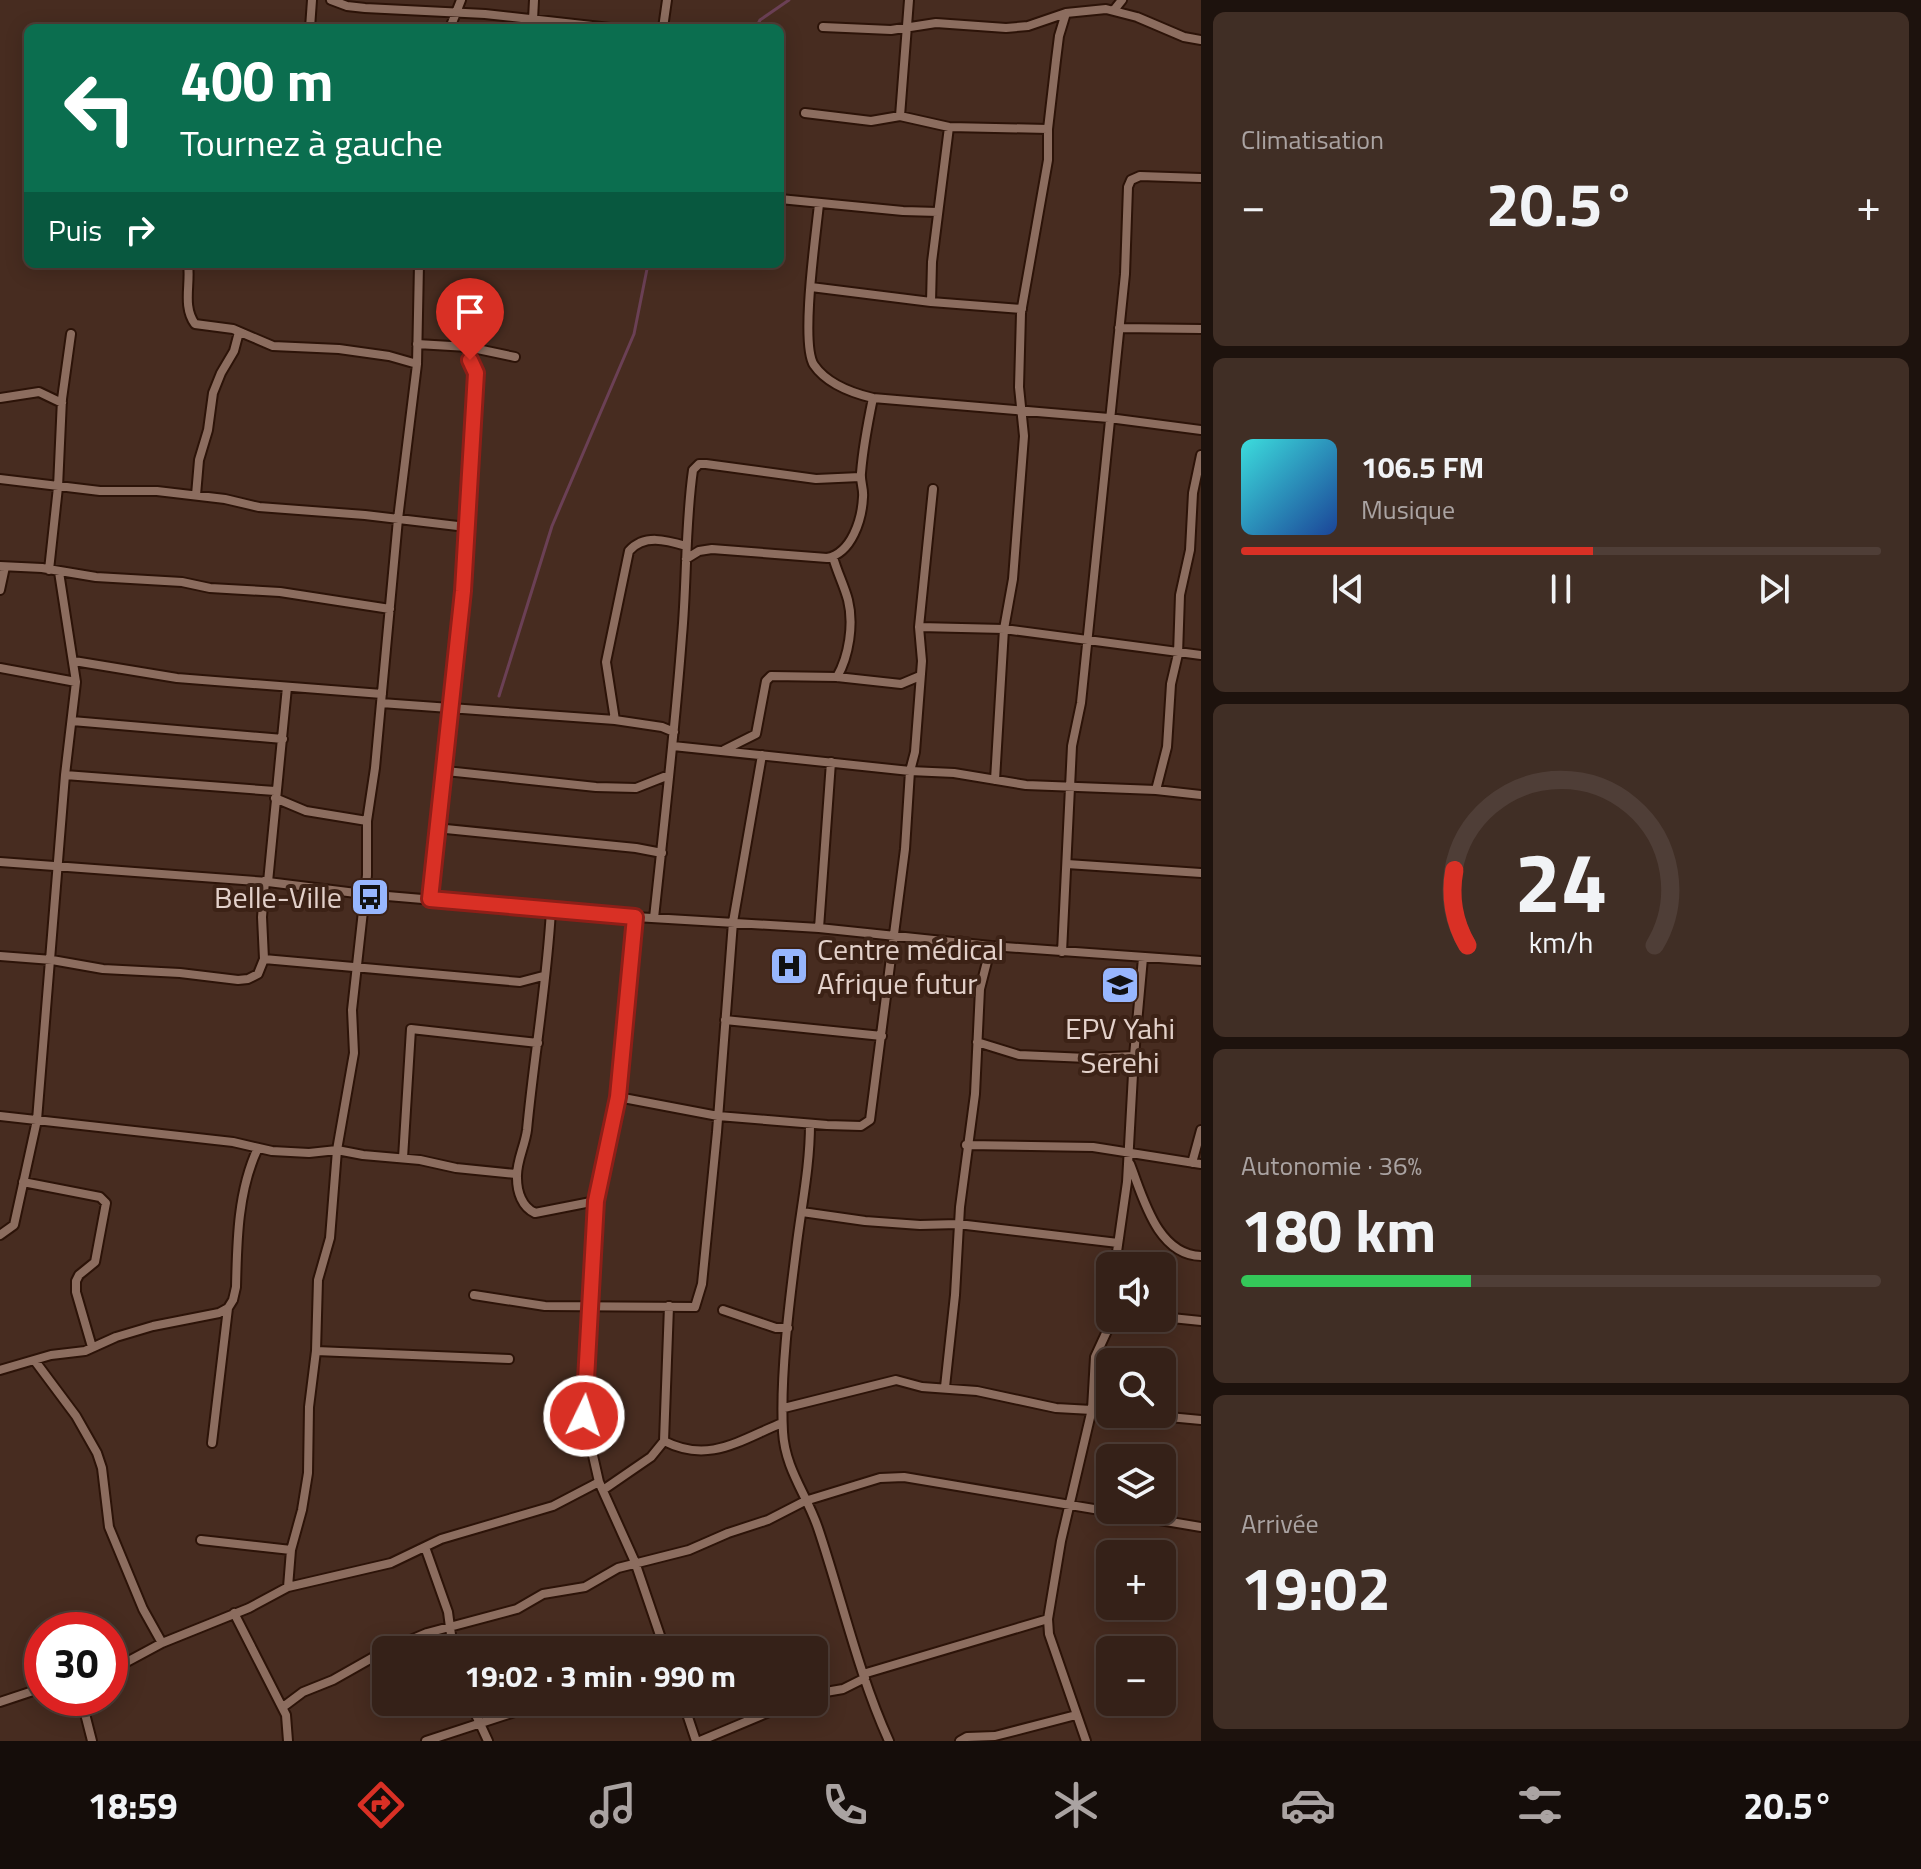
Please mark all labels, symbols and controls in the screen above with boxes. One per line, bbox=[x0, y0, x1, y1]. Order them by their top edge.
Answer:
text: 400 m bbox=[180, 38, 333, 123]
icon: left bbox=[48, 56, 152, 160]
text: Tournez à gauche bbox=[180, 115, 443, 170]
text: Climatisation bbox=[1241, 120, 1384, 159]
text: 20.5° bbox=[1486, 158, 1636, 249]
text: − bbox=[1241, 171, 1266, 238]
text: + bbox=[1856, 171, 1881, 238]
text: Puis bbox=[48, 207, 102, 253]
icon: right bbox=[118, 208, 162, 252]
pin bbox=[436, 278, 504, 360]
icon: arrive bbox=[448, 290, 492, 334]
text: 106.5 FM bbox=[1361, 444, 1484, 490]
text: Musique bbox=[1361, 490, 1455, 529]
icon: previous bbox=[1326, 567, 1370, 611]
icon: pause bbox=[1539, 567, 1583, 611]
icon: next bbox=[1752, 567, 1796, 611]
text: 24 bbox=[1514, 818, 1608, 944]
place label: Belle-Ville bbox=[214, 874, 342, 920]
bus stop icon: Belle-Ville bbox=[349, 876, 391, 918]
text: km/h bbox=[1529, 922, 1593, 965]
place label: Centre médical Afrique futur bbox=[817, 926, 1004, 1006]
hospital icon: Centre médical Afrique futur bbox=[768, 945, 810, 987]
school or university icon: EPV Yahi Serehi bbox=[1099, 964, 1141, 1006]
place label: EPV Yahi Serehi bbox=[1065, 1005, 1175, 1085]
text: Autonomie · 36% bbox=[1241, 1146, 1422, 1185]
text: 180 km bbox=[1241, 1184, 1436, 1275]
map controls bbox=[1096, 1252, 1176, 1716]
button: sound bbox=[1096, 1252, 1176, 1332]
button: search bbox=[1096, 1348, 1176, 1428]
position arrow bbox=[542, 1374, 626, 1458]
button: layers bbox=[1096, 1444, 1176, 1524]
text: Arrivée bbox=[1241, 1504, 1319, 1543]
button: + bbox=[1096, 1540, 1176, 1620]
text: 19:02 bbox=[1241, 1542, 1391, 1633]
speed limit sign: 30 bbox=[24, 1612, 128, 1716]
button: − bbox=[1096, 1636, 1176, 1716]
text: 19:02 · 3 min · 990 m bbox=[464, 1653, 736, 1699]
icon: directions bbox=[353, 1777, 409, 1833]
icon: music bbox=[585, 1777, 641, 1833]
icon: phone bbox=[817, 1777, 873, 1833]
icon: climate bbox=[1048, 1777, 1104, 1833]
icon: car bbox=[1280, 1777, 1336, 1833]
icon: filters bbox=[1512, 1777, 1568, 1833]
text: 18:59 bbox=[88, 1778, 178, 1833]
text: 20.5° bbox=[1743, 1778, 1833, 1833]

